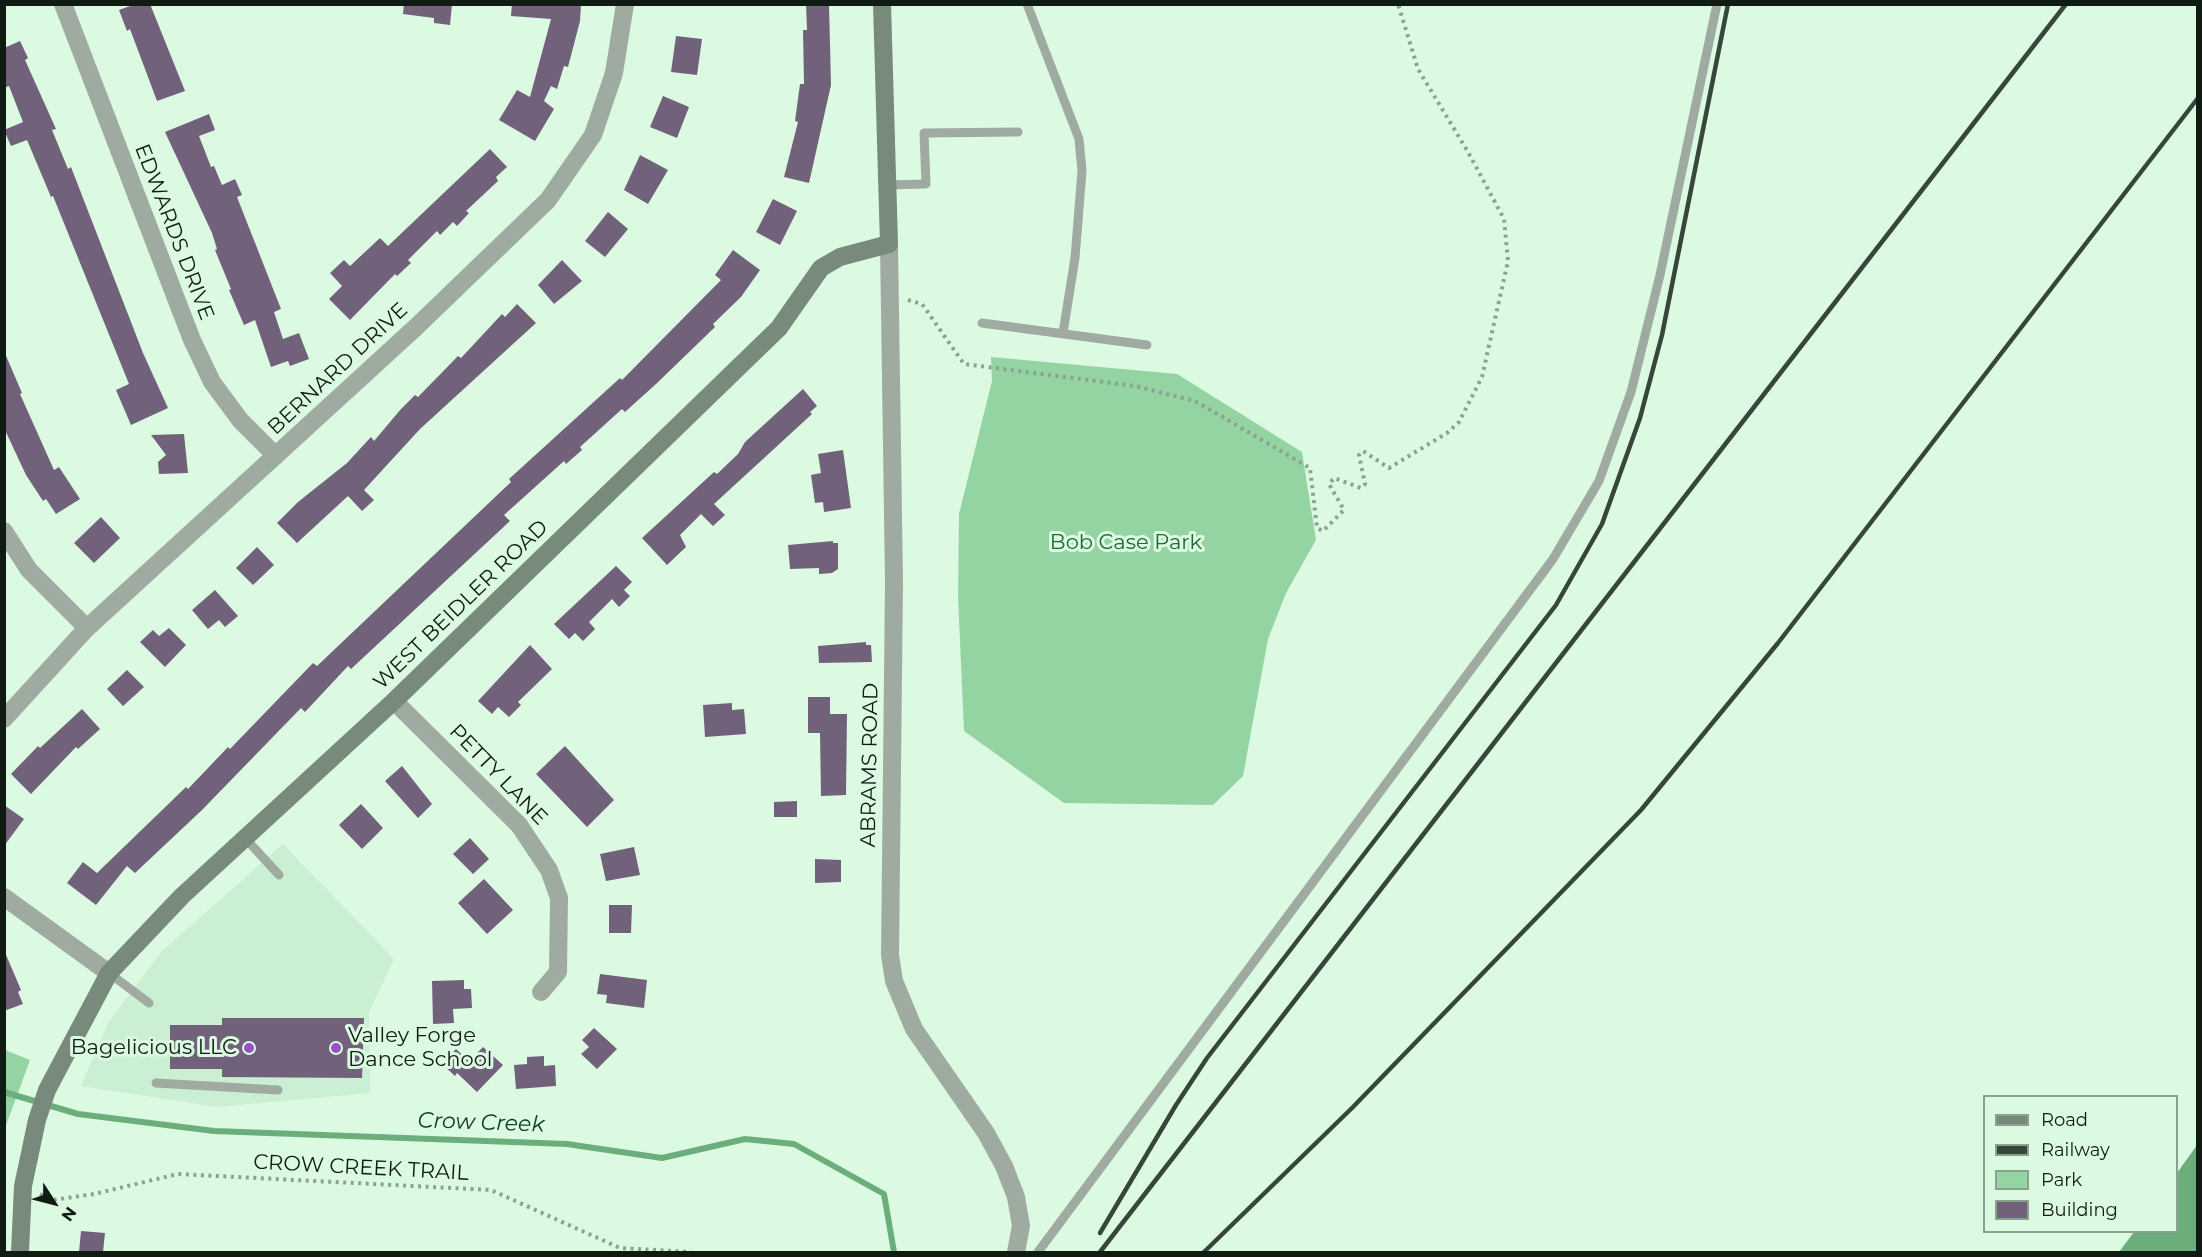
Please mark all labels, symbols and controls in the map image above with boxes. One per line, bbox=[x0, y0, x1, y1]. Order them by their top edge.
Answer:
street label: EDWARDS DRIVE bbox=[129, 140, 219, 324]
street label: BERNARD DRIVE bbox=[263, 298, 413, 440]
street label: WEST BEIDLER ROAD bbox=[368, 515, 554, 695]
park label: Bob Case Park bbox=[1050, 530, 1202, 556]
street label: ABRAMS ROAD bbox=[856, 682, 884, 848]
street label: PETTY LANE bbox=[444, 719, 552, 831]
place label: Valley Forge Dance School bbox=[348, 1023, 493, 1073]
place label: Bagelicious LLC bbox=[71, 1035, 237, 1061]
marker: Bagelicious LLC bbox=[242, 1041, 256, 1055]
marker: Valley Forge Dance School bbox=[329, 1041, 343, 1055]
legend bbox=[1983, 1095, 2178, 1233]
water label: Crow Creek bbox=[417, 1108, 545, 1138]
text: Road bbox=[2041, 1109, 2088, 1131]
text: Railway bbox=[2041, 1139, 2110, 1161]
street label: CROW CREEK TRAIL bbox=[253, 1150, 469, 1186]
text: Park bbox=[2041, 1169, 2082, 1191]
north arrow bbox=[24, 1173, 84, 1233]
text: Building bbox=[2041, 1199, 2118, 1221]
text: N bbox=[57, 1203, 80, 1225]

